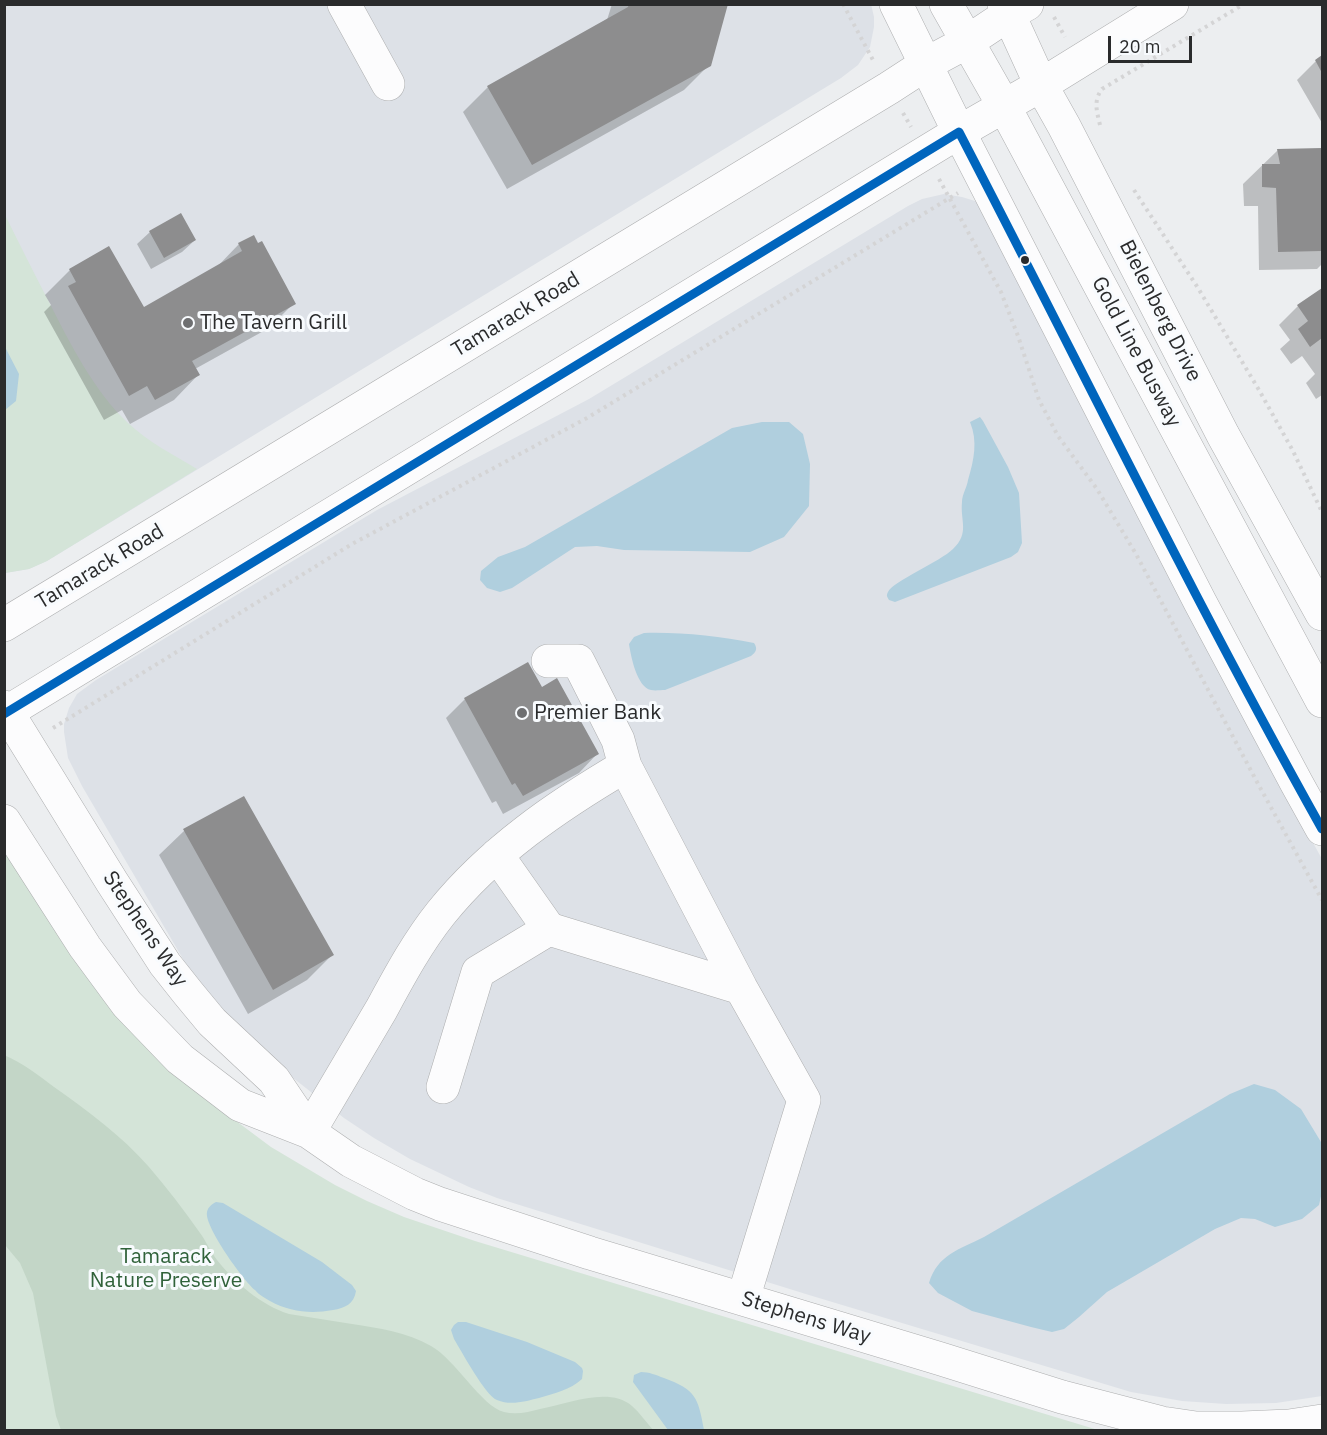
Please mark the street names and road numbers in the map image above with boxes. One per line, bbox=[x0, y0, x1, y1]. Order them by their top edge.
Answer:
street label: Bielenberg Drive bbox=[1114, 236, 1206, 386]
street label: Tamarack Road bbox=[447, 267, 585, 363]
street label: Gold Line Busway bbox=[1086, 273, 1186, 431]
street label: Tamarack Road bbox=[31, 519, 169, 615]
street label: Stephens Way bbox=[97, 866, 193, 992]
street label: Stephens Way bbox=[738, 1286, 874, 1350]

